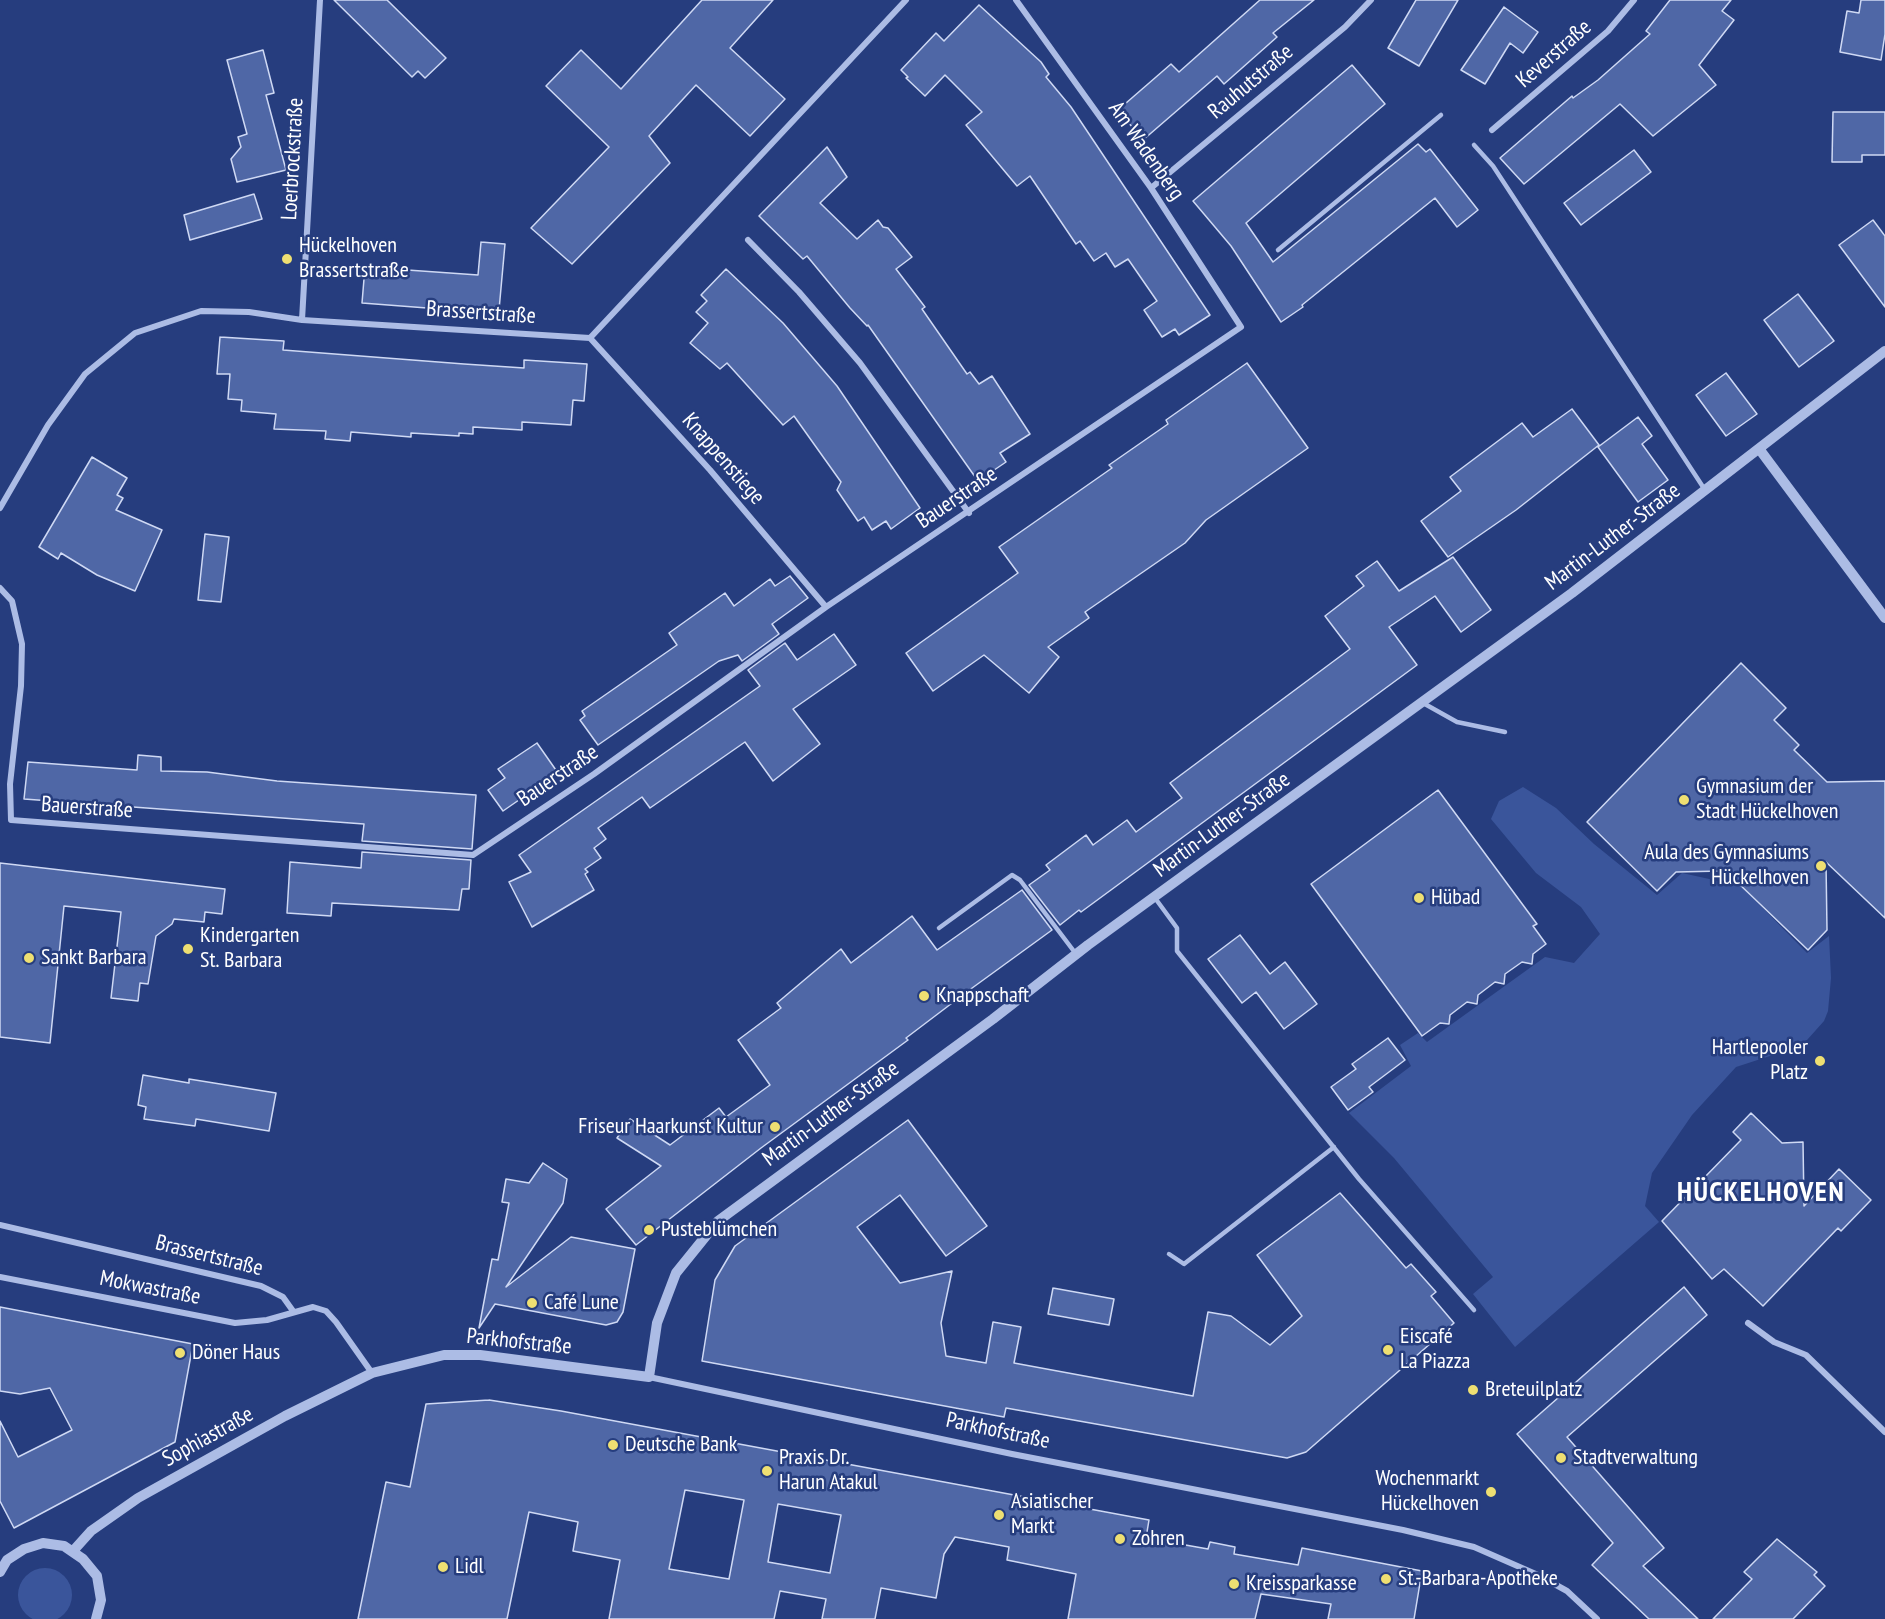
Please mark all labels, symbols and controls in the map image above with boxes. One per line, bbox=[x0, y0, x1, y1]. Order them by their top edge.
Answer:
street label: Keverstraße bbox=[1511, 14, 1597, 94]
street label: Rauhutstraße bbox=[1203, 39, 1299, 125]
street label: Am Wadenberg bbox=[1102, 96, 1190, 206]
street label: Loerbrockstraße bbox=[277, 97, 309, 221]
place label: Hückelhoven Brassertstraße bbox=[299, 233, 409, 284]
marker: Hückelhoven Brassertstraße bbox=[280, 252, 294, 266]
street label: Brassertstraße bbox=[425, 296, 537, 330]
street label: Knappenstiege bbox=[676, 408, 770, 510]
street label: Bauerstraße bbox=[911, 461, 1003, 535]
street label: Martin-Luther-Straße bbox=[1540, 478, 1686, 596]
street label: Bauerstraße bbox=[512, 739, 604, 813]
street label: Martin-Luther-Straße bbox=[1149, 767, 1295, 883]
place label: Gymnasium der Stadt Hückelhoven bbox=[1696, 774, 1838, 825]
street label: Bauerstraße bbox=[40, 792, 134, 824]
marker: Gymnasium der Stadt Hückelhoven bbox=[1677, 793, 1691, 807]
place label: Aula des Gymnasiums Hückelhoven bbox=[1644, 840, 1809, 891]
marker: Aula des Gymnasiums Hückelhoven bbox=[1814, 859, 1828, 873]
place label: Hübad bbox=[1431, 885, 1480, 911]
marker: Hübad bbox=[1412, 891, 1426, 905]
place label: Kindergarten St. Barbara bbox=[200, 923, 299, 974]
marker: Kindergarten St. Barbara bbox=[181, 942, 195, 956]
place label: Sankt Barbara bbox=[41, 945, 146, 971]
marker: Sankt Barbara bbox=[22, 951, 36, 965]
place label: Knappschaft bbox=[936, 983, 1029, 1009]
marker: Knappschaft bbox=[917, 989, 931, 1003]
place label: Hartlepooler Platz bbox=[1712, 1035, 1808, 1086]
marker: Hartlepooler Platz bbox=[1813, 1054, 1827, 1068]
street label: Martin-Luther-Straße bbox=[758, 1056, 904, 1172]
place label: Friseur Haarkunst Kultur bbox=[578, 1114, 763, 1140]
marker: Friseur Haarkunst Kultur bbox=[768, 1120, 782, 1134]
district label: HÜCKELHOVEN bbox=[1677, 1176, 1845, 1210]
place label: Pusteblümchen bbox=[661, 1217, 777, 1243]
marker: Pusteblümchen bbox=[642, 1223, 656, 1237]
street label: Brassertstraße bbox=[152, 1230, 266, 1282]
street label: Mokwastraße bbox=[97, 1265, 203, 1311]
place label: Café Lune bbox=[544, 1290, 619, 1316]
marker: Café Lune bbox=[525, 1296, 539, 1310]
street label: Parkhofstraße bbox=[465, 1323, 573, 1361]
place label: Eiscafé La Piazza bbox=[1400, 1324, 1470, 1376]
place label: Döner Haus bbox=[192, 1340, 280, 1366]
marker: Eiscafé La Piazza bbox=[1381, 1343, 1395, 1357]
marker: Döner Haus bbox=[173, 1346, 187, 1360]
place label: Breteuilplatz bbox=[1485, 1377, 1582, 1403]
marker: Breteuilplatz bbox=[1466, 1383, 1480, 1397]
street label: Sophiastraße bbox=[158, 1401, 258, 1473]
street label: Parkhofstraße bbox=[944, 1407, 1052, 1455]
place label: Deutsche Bank bbox=[625, 1432, 737, 1458]
marker: Deutsche Bank bbox=[606, 1438, 620, 1452]
place label: Praxis Dr. Harun Atakul bbox=[779, 1445, 878, 1496]
place label: Stadtverwaltung bbox=[1573, 1445, 1698, 1471]
marker: Stadtverwaltung bbox=[1554, 1451, 1568, 1465]
marker: Praxis Dr. Harun Atakul bbox=[760, 1464, 774, 1478]
place label: Wochenmarkt Hückelhoven bbox=[1376, 1466, 1479, 1518]
marker: Wochenmarkt Hückelhoven bbox=[1484, 1485, 1498, 1499]
place label: Asiatischer Markt bbox=[1011, 1489, 1093, 1540]
marker: Asiatischer Markt bbox=[992, 1508, 1006, 1522]
place label: Zohren bbox=[1132, 1526, 1185, 1552]
marker: Zohren bbox=[1113, 1532, 1127, 1546]
place label: Lidl bbox=[455, 1554, 484, 1580]
marker: Lidl bbox=[436, 1560, 450, 1574]
place label: St.-Barbara-Apotheke bbox=[1398, 1566, 1558, 1592]
place label: Kreissparkasse bbox=[1246, 1571, 1357, 1597]
marker: St.-Barbara-Apotheke bbox=[1379, 1572, 1393, 1586]
marker: Kreissparkasse bbox=[1227, 1577, 1241, 1591]

